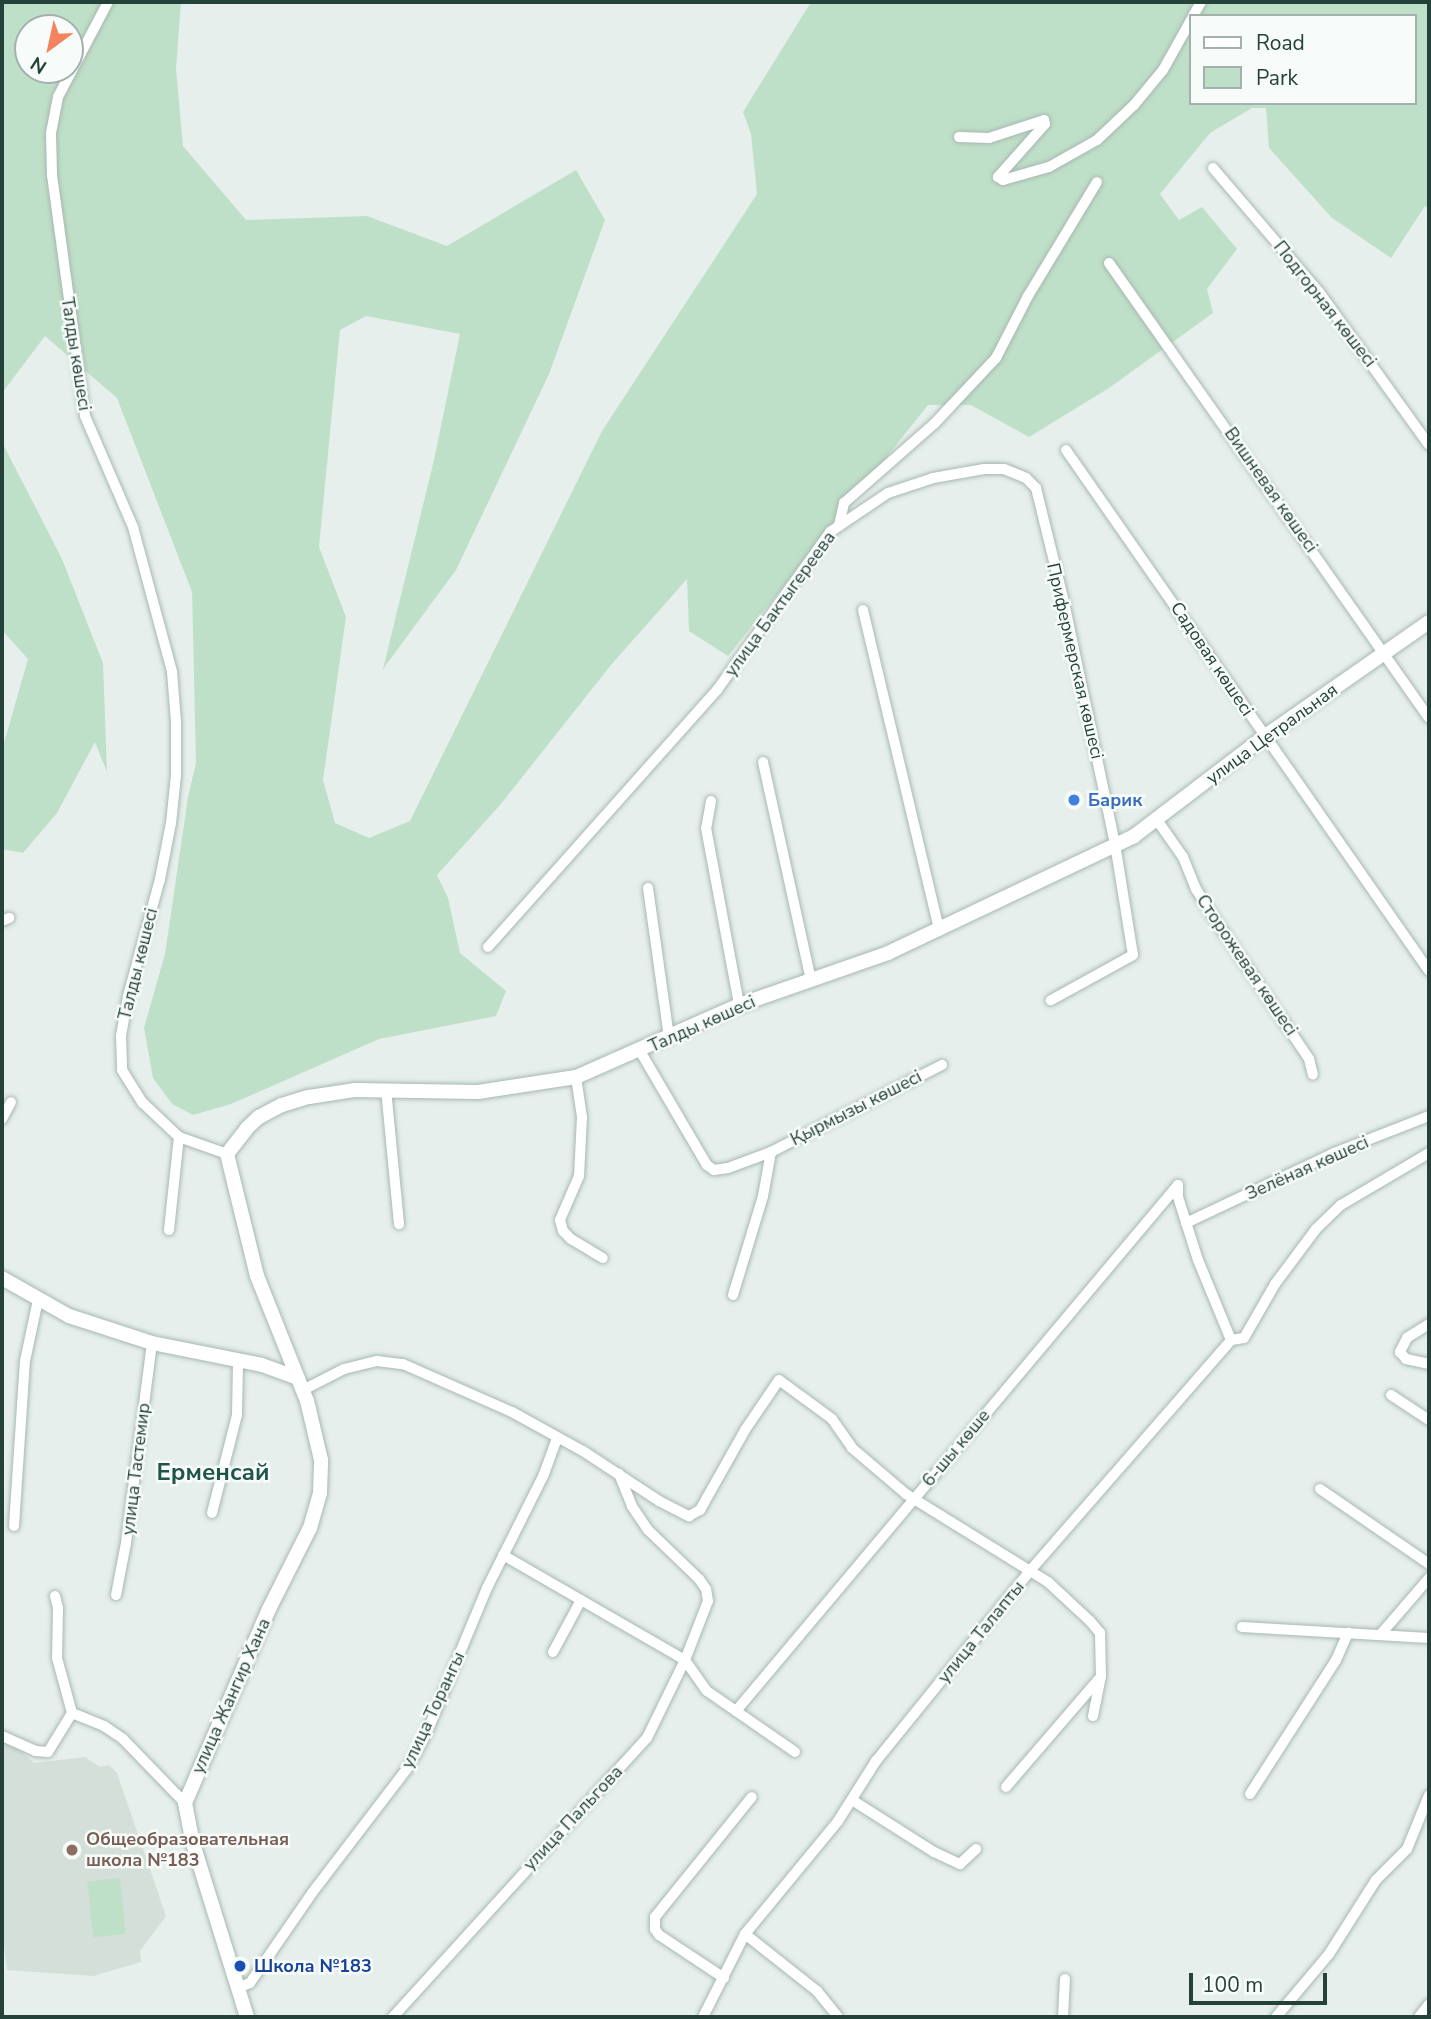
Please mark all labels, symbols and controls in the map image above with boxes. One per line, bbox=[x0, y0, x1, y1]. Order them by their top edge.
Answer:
north arrow bbox=[14, 14, 84, 84]
legend bbox=[1190, 14, 1417, 105]
text: Road bbox=[1256, 29, 1305, 57]
text: N bbox=[26, 50, 52, 80]
text: Park bbox=[1256, 64, 1298, 92]
street label: Подгорная көшесі bbox=[1269, 237, 1381, 371]
street label: Талды көшесі bbox=[56, 296, 96, 412]
street label: Вишневая көшесі bbox=[1220, 423, 1322, 557]
street label: улица Бактыгереева bbox=[720, 527, 840, 681]
street label: Прифермерская көшесі bbox=[1042, 561, 1108, 761]
street label: Садовая көшесі bbox=[1166, 598, 1258, 720]
street label: улица Цетральная bbox=[1202, 679, 1342, 789]
place label: Барик bbox=[1088, 789, 1142, 811]
marker: Барик bbox=[1066, 792, 1082, 808]
street label: Сторожевая көшесі bbox=[1192, 890, 1302, 1040]
street label: Талды көшесі bbox=[114, 906, 162, 1022]
street label: Талды көшесі bbox=[645, 991, 759, 1057]
street label: Қырмызы көшесі bbox=[787, 1066, 925, 1150]
street label: Зелёная көшесі bbox=[1242, 1131, 1372, 1205]
street label: улица Тастемир bbox=[117, 1402, 155, 1536]
street label: 6-шы көше bbox=[917, 1405, 995, 1491]
district label: Ерменсай bbox=[156, 1459, 270, 1487]
street label: улица Талапты bbox=[933, 1576, 1029, 1688]
street label: улица Жангир Хана bbox=[187, 1615, 275, 1777]
street label: улица Торангы bbox=[397, 1648, 469, 1772]
street label: улица Пальгова bbox=[519, 1761, 627, 1875]
place label: Общеобразовательная школа №183 bbox=[86, 1829, 289, 1871]
marker: Общеобразовательная школа №183 bbox=[64, 1842, 80, 1858]
place label: Школа №183 bbox=[254, 1955, 372, 1977]
marker: Школа №183 bbox=[232, 1958, 248, 1974]
scale bar bbox=[1193, 1960, 1331, 2004]
text: 100 m bbox=[1202, 1971, 1263, 1999]

